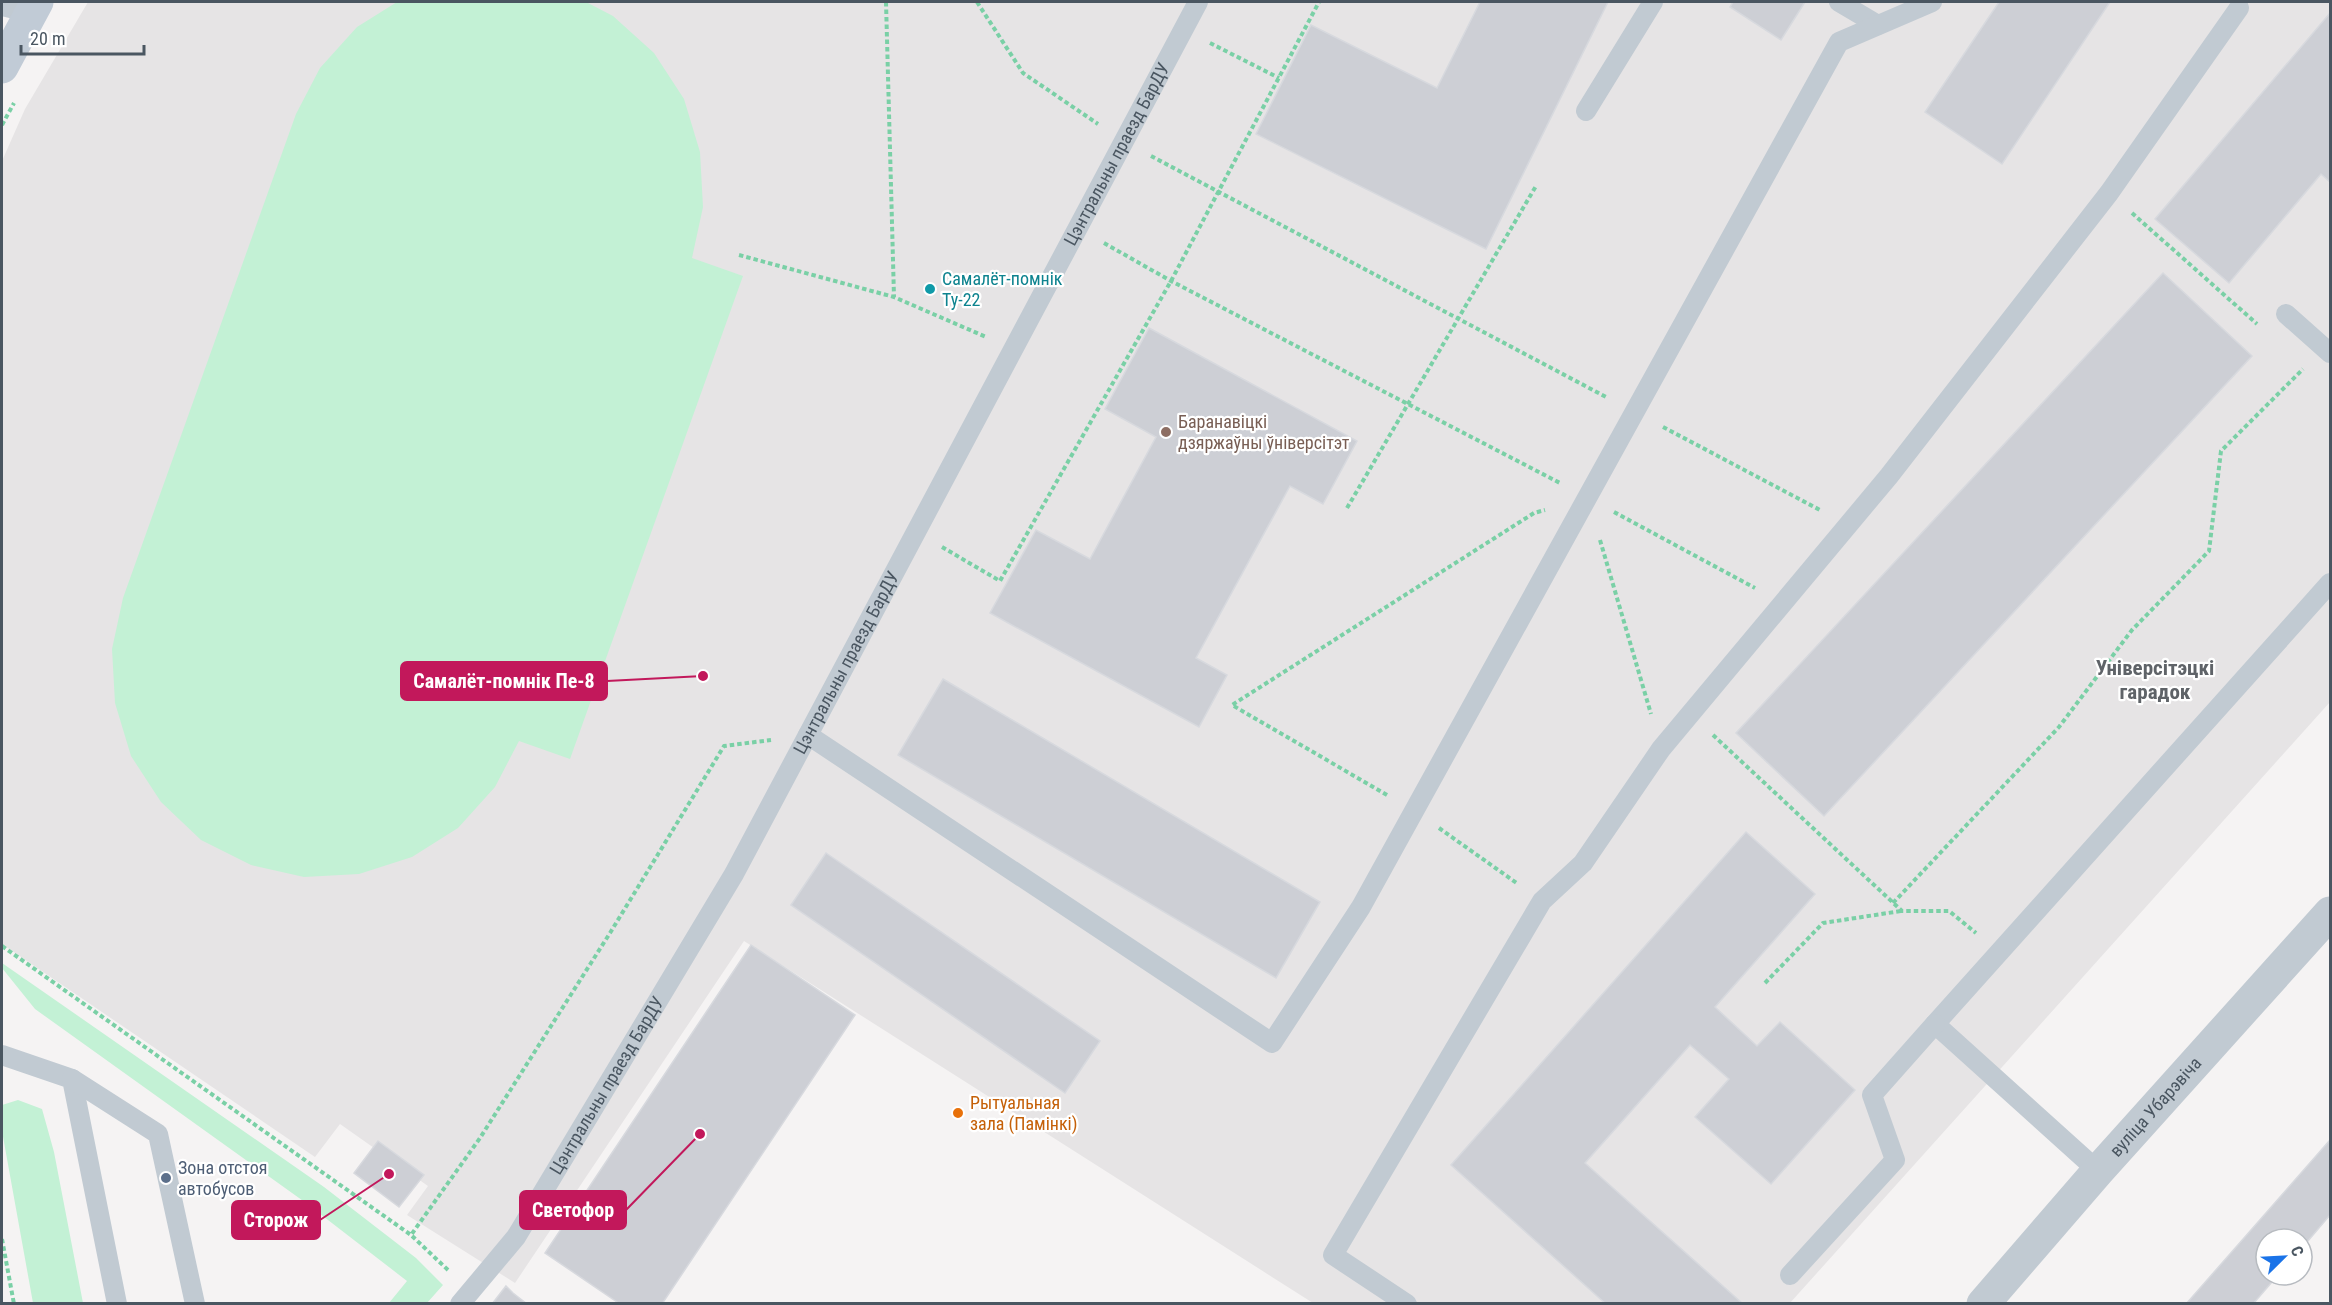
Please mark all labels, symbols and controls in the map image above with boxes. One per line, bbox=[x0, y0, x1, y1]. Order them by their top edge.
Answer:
scale bar bbox=[21, 18, 144, 56]
text: 20 m bbox=[30, 28, 65, 49]
street label: Цэнтральны праезд БарДУ bbox=[1059, 59, 1174, 249]
place label: Самалёт-помнік Ту-22 bbox=[942, 268, 1063, 310]
marker: Самалёт-помнік Ту-22 bbox=[923, 282, 937, 296]
place label: Баранавіцкі дзяржаўны ўніверсітэт bbox=[1178, 411, 1350, 453]
marker: Баранавіцкі дзяржаўны ўніверсітэт bbox=[1159, 425, 1173, 439]
street label: Цэнтральны праезд БарДУ bbox=[789, 568, 903, 757]
district label: Універсітэцкі гарадок bbox=[2096, 656, 2214, 704]
callout: Самалёт-помнік Пе-8 bbox=[401, 662, 607, 700]
text: Самалёт-помнік Пе-8 bbox=[413, 669, 595, 693]
street label: Цэнтральны праезд БарДУ bbox=[545, 992, 668, 1178]
street label: вуліца Убарэвіча bbox=[2105, 1052, 2205, 1161]
place label: Рытуальная зала (Памінкі) bbox=[970, 1092, 1077, 1135]
marker: Рытуальная зала (Памінкі) bbox=[951, 1106, 965, 1120]
place label: Зона отстоя автобусов bbox=[178, 1157, 267, 1199]
marker: Зона отстоя автобусов bbox=[159, 1171, 173, 1185]
callout: Светофор bbox=[520, 1191, 626, 1229]
text: Светофор bbox=[532, 1198, 614, 1222]
callout: Сторож bbox=[232, 1201, 320, 1239]
text: Сторож bbox=[244, 1208, 308, 1232]
north arrow bbox=[2254, 1227, 2314, 1287]
text: С bbox=[2287, 1243, 2308, 1259]

